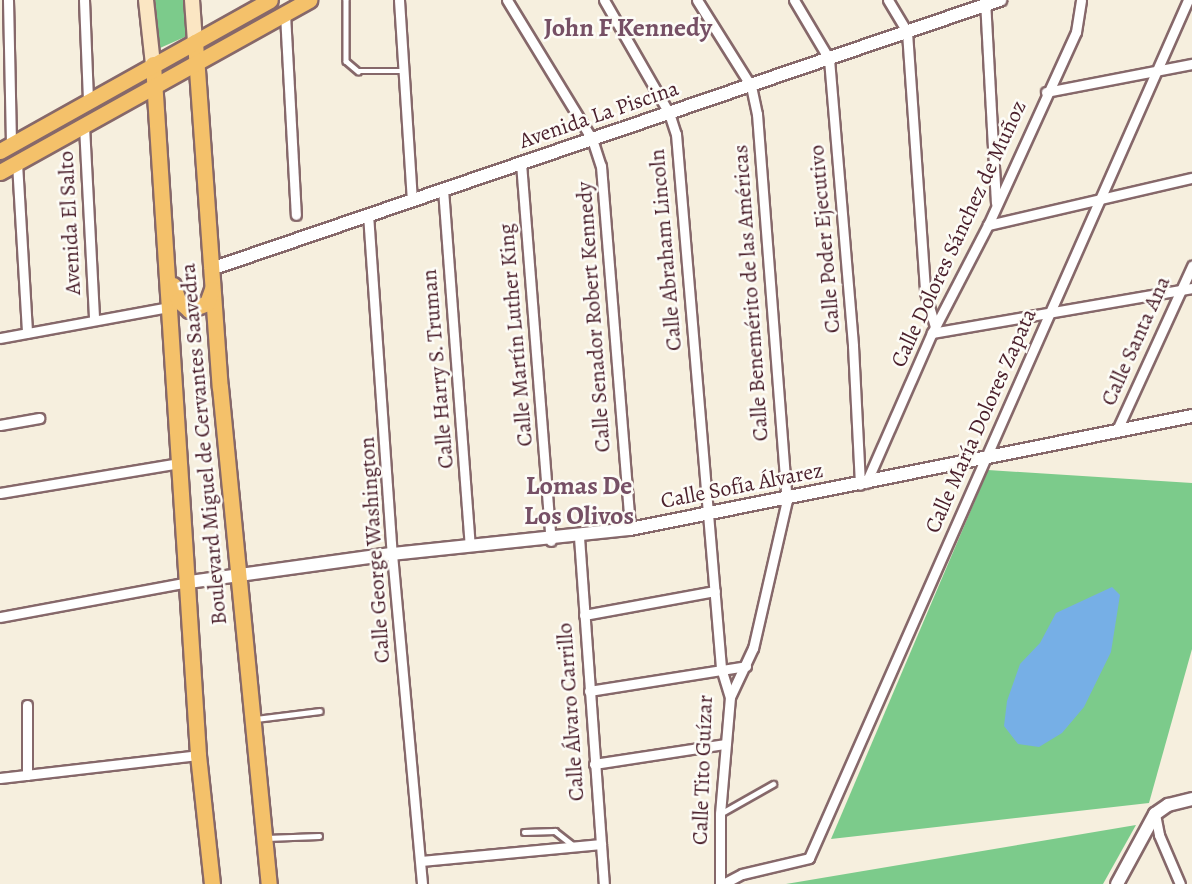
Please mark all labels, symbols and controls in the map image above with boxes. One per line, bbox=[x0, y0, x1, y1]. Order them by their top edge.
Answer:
district label: John F Kennedy bbox=[544, 12, 712, 44]
street label: Avenida La Piscina bbox=[516, 75, 682, 155]
street label: Calle Dolores Sánchez de Muñoz bbox=[885, 96, 1033, 372]
street label: Calle Benemérito de las Américas bbox=[727, 144, 775, 442]
street label: Calle Poder Ejecutivo bbox=[804, 144, 846, 334]
street label: Calle Abraham Lincoln bbox=[644, 148, 688, 352]
street label: Avenida El Salto bbox=[53, 150, 87, 296]
street label: Calle Senador Robert Kennedy bbox=[571, 181, 617, 453]
street label: Calle Martín Luther King bbox=[493, 222, 539, 448]
street label: Boulevard Miguel de Cervantes Saavedra bbox=[175, 262, 233, 626]
street label: Calle Harry S. Truman bbox=[416, 268, 460, 470]
street label: Calle Santa Ana bbox=[1096, 272, 1176, 410]
street label: Calle María Dolores Zapata bbox=[920, 305, 1042, 537]
street label: Calle George Washington bbox=[354, 436, 396, 664]
street label: Calle Sofía Álvarez bbox=[659, 457, 825, 515]
district label: Lomas De Los Olivos bbox=[524, 470, 634, 532]
street label: Calle Álvaro Carrillo bbox=[552, 622, 590, 802]
street label: Calle Tito Guízar bbox=[687, 694, 719, 846]

